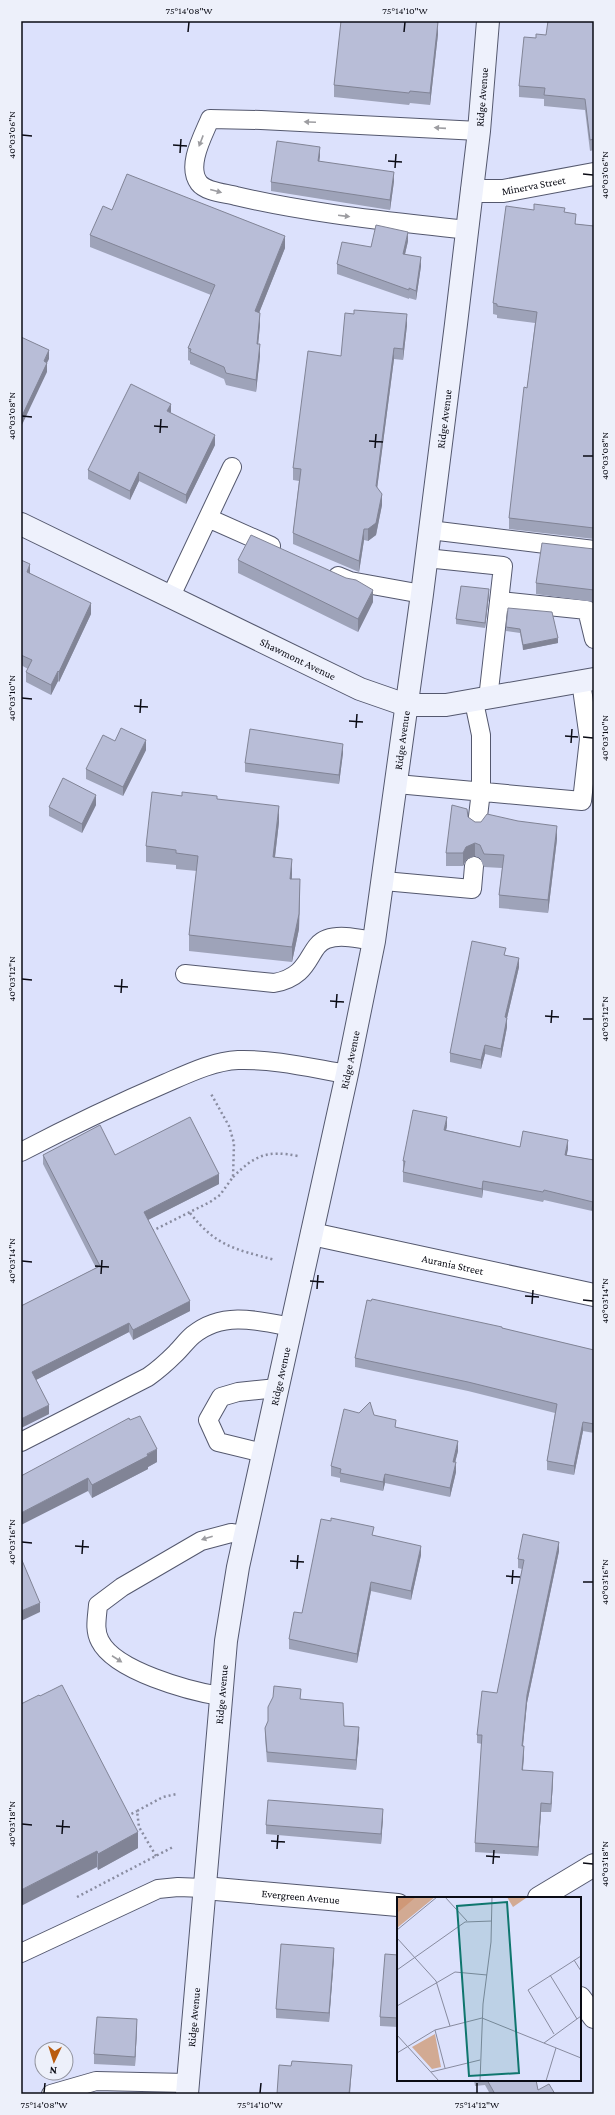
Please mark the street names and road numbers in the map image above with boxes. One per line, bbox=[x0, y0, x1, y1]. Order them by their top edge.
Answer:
street label: Ridge Avenue bbox=[473, 67, 490, 127]
street label: Minerva Street bbox=[501, 173, 567, 197]
street label: Ridge Avenue bbox=[434, 389, 454, 449]
street label: Shawmont Avenue bbox=[258, 635, 338, 682]
street label: Ridge Avenue bbox=[392, 710, 412, 770]
street label: Ridge Avenue bbox=[338, 1029, 362, 1090]
street label: Aurania Street bbox=[421, 1252, 485, 1277]
street label: Ridge Avenue bbox=[268, 1346, 292, 1407]
street label: Ridge Avenue bbox=[213, 1664, 230, 1725]
street label: Evergreen Avenue bbox=[261, 1887, 340, 1906]
street label: Ridge Avenue bbox=[185, 1987, 202, 2047]

